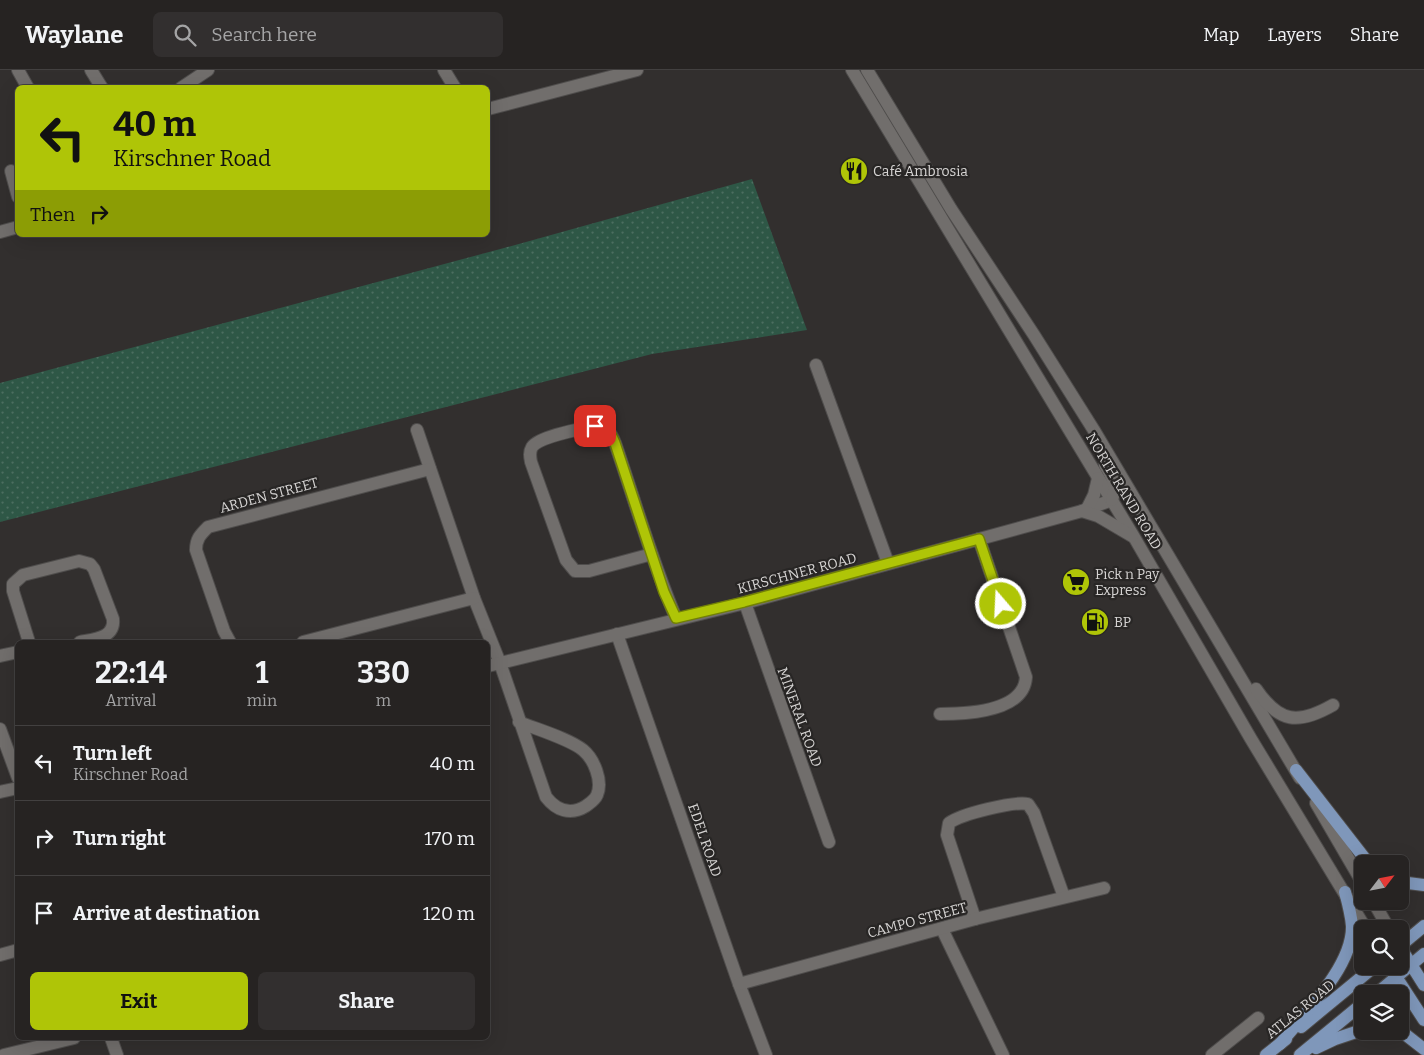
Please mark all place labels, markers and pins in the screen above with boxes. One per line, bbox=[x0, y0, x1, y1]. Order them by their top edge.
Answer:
restaurant icon: Café Ambrosia bbox=[839, 156, 869, 186]
place label: Café Ambrosia bbox=[873, 163, 968, 180]
pin bbox=[574, 405, 616, 447]
place label: Pick n Pay Express bbox=[1095, 566, 1160, 599]
supermarket icon: Pick n Pay Express bbox=[1061, 567, 1091, 597]
fuel station icon: BP bbox=[1080, 607, 1110, 637]
place label: BP bbox=[1114, 614, 1131, 631]

